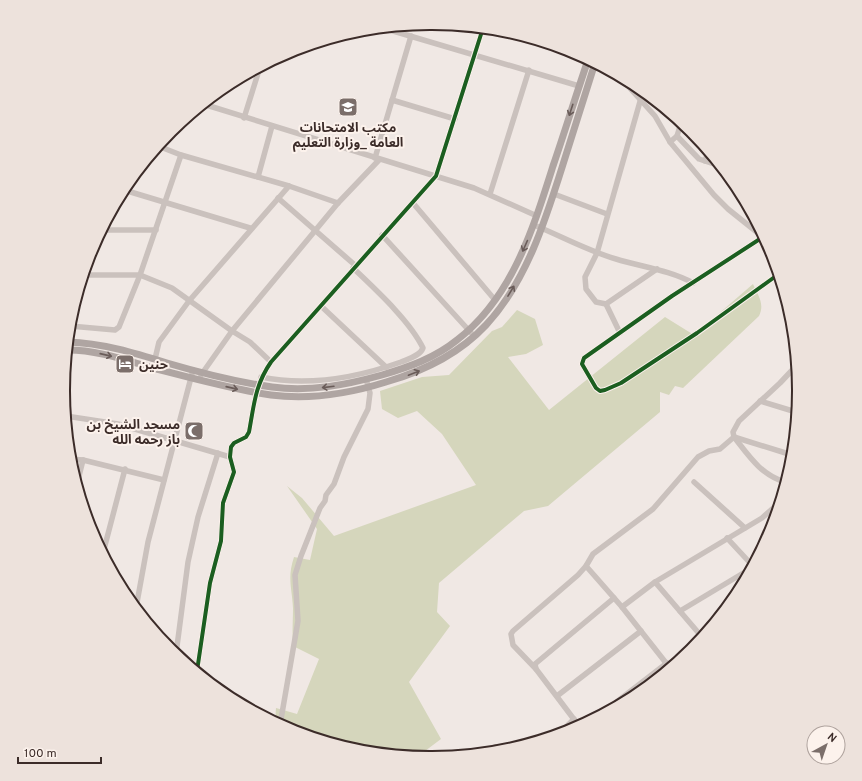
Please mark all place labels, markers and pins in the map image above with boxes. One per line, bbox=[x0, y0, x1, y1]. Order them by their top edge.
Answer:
school or university icon: مكتب الامتحانات العامة _وزارة التعليم bbox=[337, 96, 359, 118]
place label: مكتب الامتحانات العامة _وزارة التعليم bbox=[293, 121, 403, 153]
hotel icon: حنين bbox=[114, 353, 136, 375]
place label: حنين bbox=[139, 358, 168, 374]
place label: مسجد الشيخ بن باز رحمه الله bbox=[87, 418, 180, 449]
mosque icon: مسجد الشيخ بن باز رحمه الله bbox=[183, 420, 205, 442]

